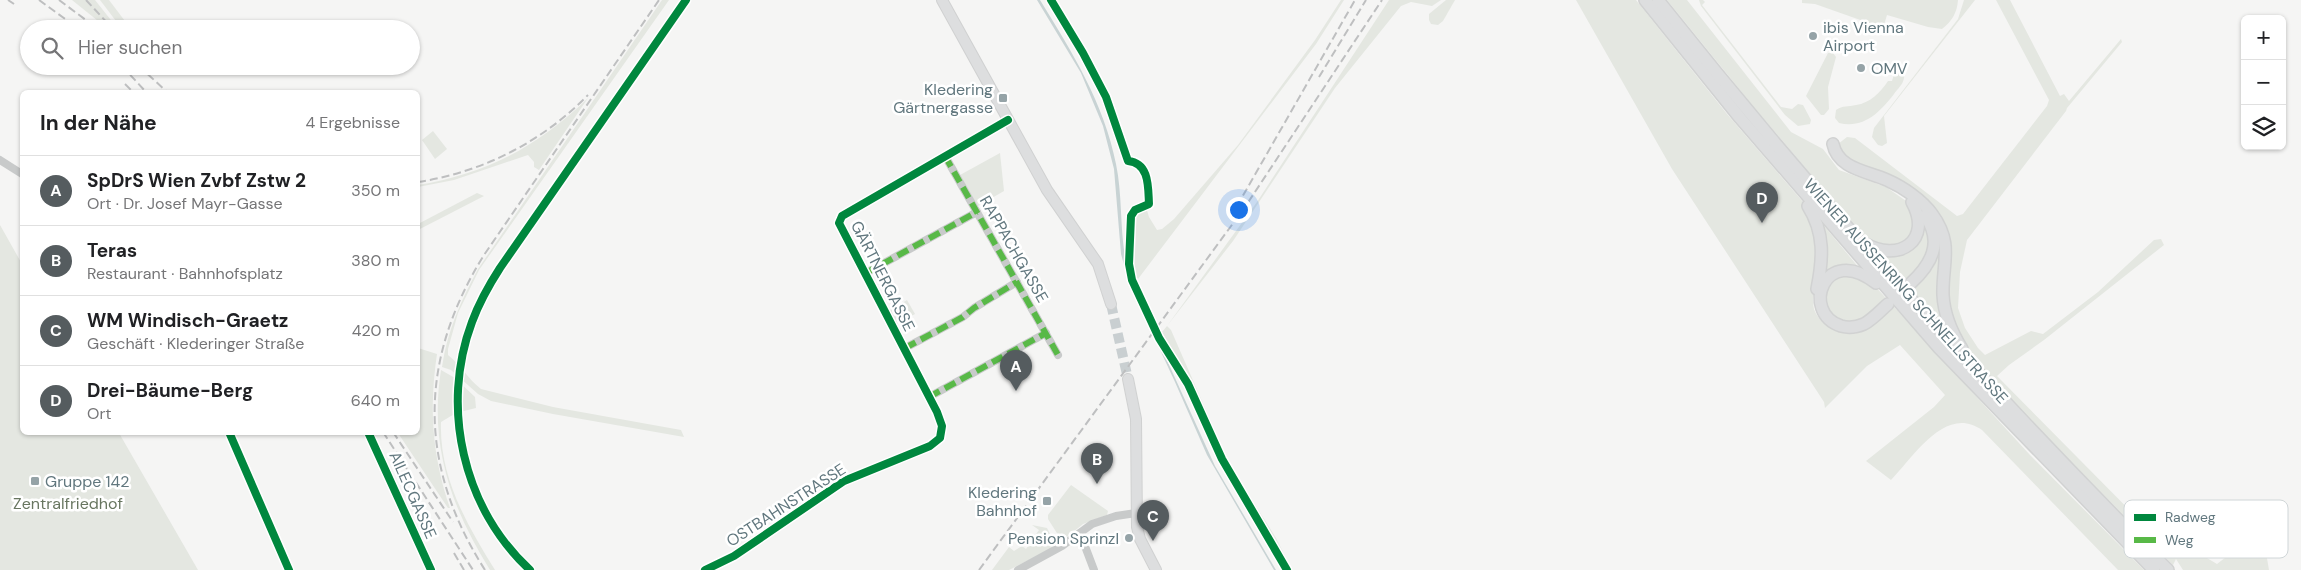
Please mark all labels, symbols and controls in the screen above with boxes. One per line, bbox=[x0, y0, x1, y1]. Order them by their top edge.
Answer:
map controls bbox=[2241, 15, 2286, 150]
button: + bbox=[2241, 15, 2286, 60]
place label: ibis Vienna Airport bbox=[1823, 17, 1904, 56]
search box bbox=[20, 20, 420, 75]
marker: ibis Vienna Airport bbox=[1807, 30, 1819, 42]
icon: search bbox=[38, 34, 66, 62]
text: Hier suchen bbox=[78, 35, 182, 60]
place label: OMV bbox=[1871, 58, 1908, 79]
button: − bbox=[2241, 60, 2286, 105]
marker: OMV bbox=[1855, 62, 1867, 74]
place label: Kledering Gärtnergasse bbox=[893, 79, 993, 118]
marker: Kledering Gärtnergasse bbox=[997, 92, 1009, 104]
button: layers bbox=[2241, 105, 2286, 150]
text: In der Nähe bbox=[40, 109, 157, 137]
text: 4 Ergebnisse bbox=[305, 112, 400, 133]
text: SpDrS Wien Zvbf Zstw 2 bbox=[87, 168, 306, 193]
street label: WIENER AUSSENRING SCHNELLSTRASSE bbox=[1799, 174, 2013, 408]
text: A bbox=[50, 180, 62, 201]
text: 350 m bbox=[351, 180, 400, 201]
pin: D bbox=[1746, 182, 1778, 223]
street label: RAPPACHGASSE bbox=[975, 192, 1053, 306]
text: Ort · Dr. Josef Mayr-Gasse bbox=[87, 193, 283, 214]
your location bbox=[1226, 197, 1252, 223]
street label: GÄRTNERGASSE bbox=[846, 217, 920, 335]
text: Teras bbox=[87, 238, 137, 263]
text: B bbox=[51, 250, 61, 271]
text: 380 m bbox=[351, 250, 400, 271]
text: Restaurant · Bahnhofsplatz bbox=[87, 263, 283, 284]
text: WM Windisch-Graetz bbox=[87, 308, 288, 333]
text: C bbox=[50, 320, 62, 341]
text: 420 m bbox=[352, 320, 400, 341]
text: Geschäft · Klederinger Straße bbox=[87, 333, 304, 354]
pin: A bbox=[1000, 350, 1032, 391]
text: Drei-Bäume-Berg bbox=[87, 378, 253, 403]
text: D bbox=[50, 390, 62, 411]
text: 640 m bbox=[351, 390, 400, 411]
text: Ort bbox=[87, 403, 112, 424]
pin: B bbox=[1081, 443, 1113, 484]
street label: AILECGASSE bbox=[384, 448, 442, 542]
street label: OSTBAHNSTRASSE bbox=[722, 459, 850, 551]
place label: Gruppe 142 bbox=[45, 471, 130, 492]
marker: Gruppe 142 bbox=[29, 475, 41, 487]
place label: Kledering Bahnhof bbox=[968, 482, 1037, 521]
park label: Zentralfriedhof bbox=[13, 493, 123, 514]
marker: Kledering Bahnhof bbox=[1041, 495, 1053, 507]
pin: C bbox=[1137, 500, 1169, 541]
legend bbox=[2124, 500, 2288, 558]
text: Radweg bbox=[2165, 508, 2216, 526]
place label: Pension Sprinzl bbox=[1008, 528, 1119, 549]
text: Weg bbox=[2165, 531, 2194, 549]
marker: Pension Sprinzl bbox=[1123, 532, 1135, 544]

